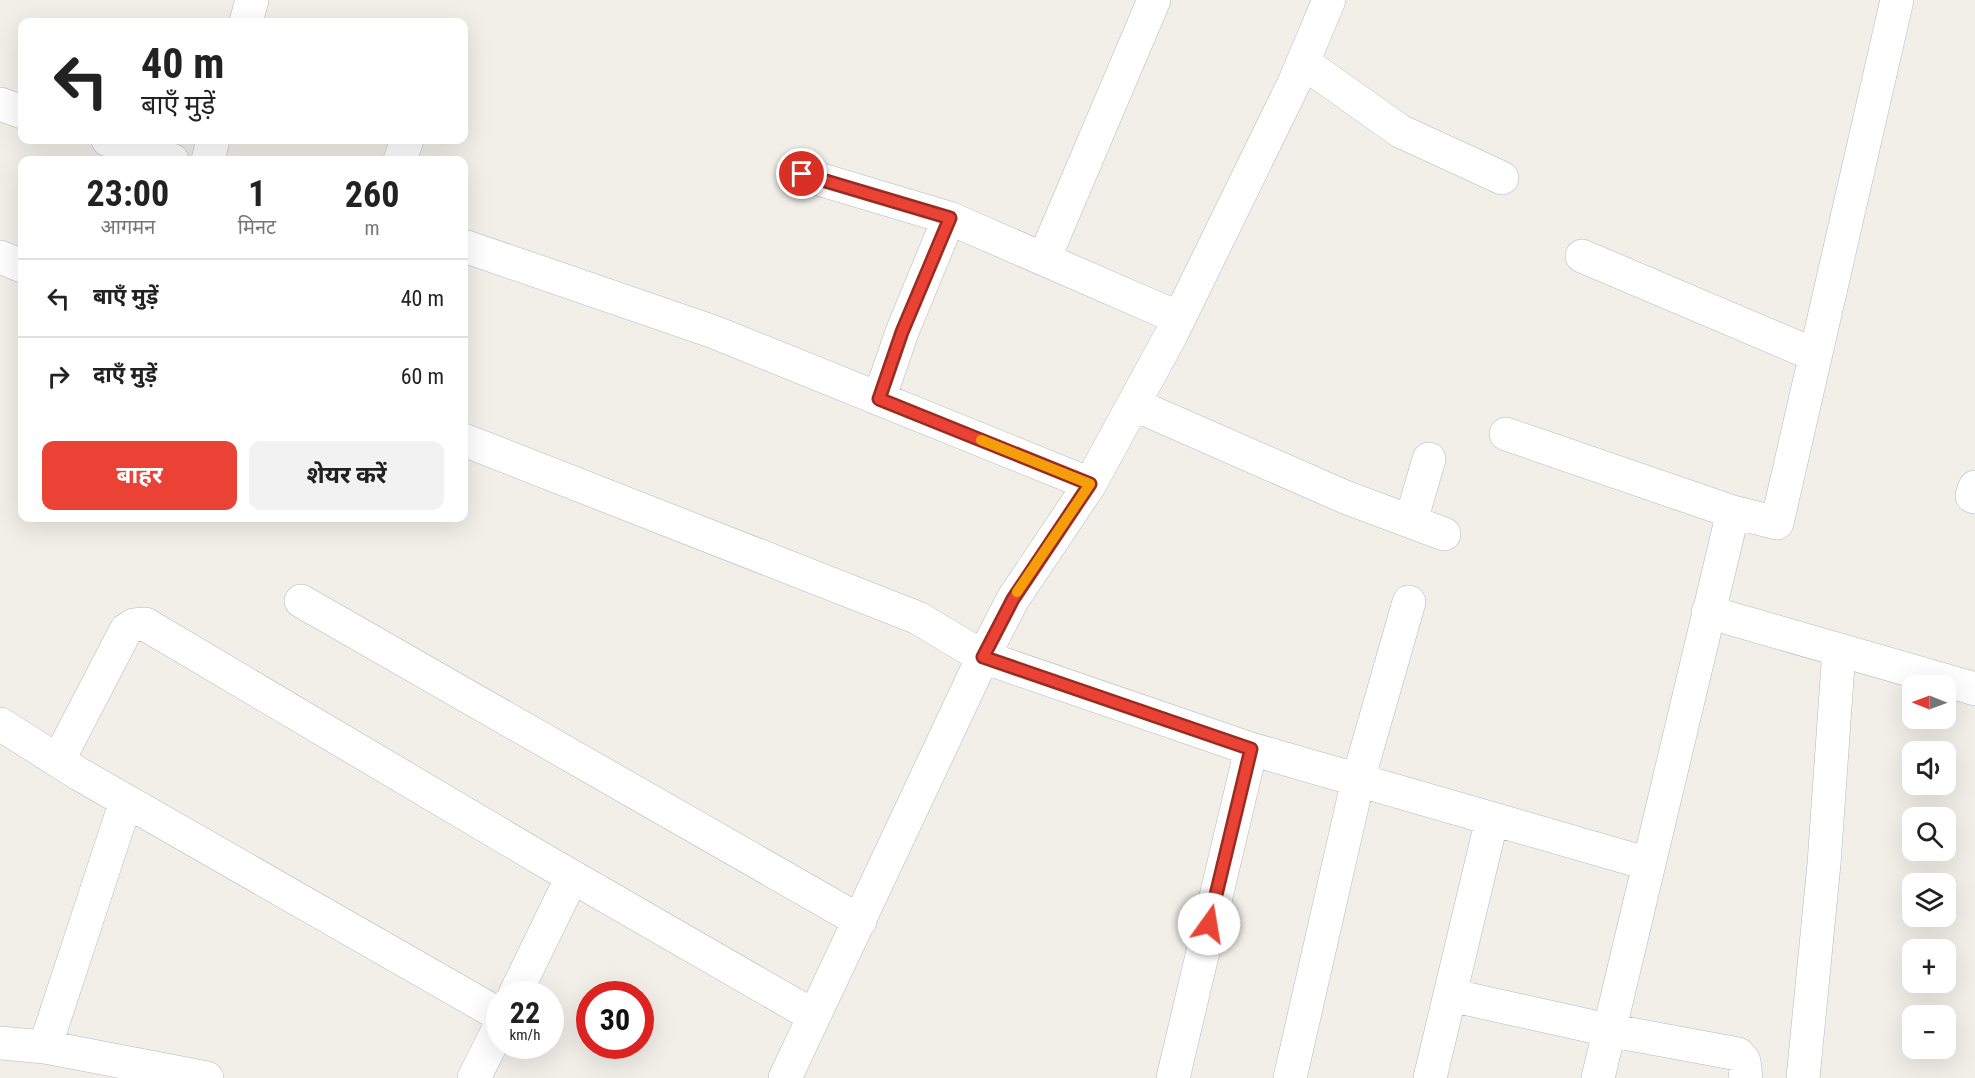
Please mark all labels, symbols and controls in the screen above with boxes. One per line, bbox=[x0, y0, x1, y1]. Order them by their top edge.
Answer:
text: 40 m bbox=[141, 39, 224, 88]
icon: left bbox=[42, 42, 120, 120]
text: बाएँ मुड़ें bbox=[141, 89, 215, 121]
pin bbox=[776, 148, 827, 199]
icon: arrive bbox=[785, 157, 818, 190]
text: 23:00 bbox=[87, 173, 169, 215]
text: 1 bbox=[248, 173, 266, 215]
text: 260 bbox=[345, 174, 399, 216]
text: आगमन bbox=[101, 215, 155, 239]
text: मिनट bbox=[238, 215, 276, 239]
text: m bbox=[365, 216, 380, 240]
icon: left bbox=[42, 282, 75, 315]
text: बाएँ मुड़ें bbox=[93, 284, 158, 309]
text: 40 m bbox=[401, 286, 444, 311]
icon: right bbox=[42, 360, 75, 393]
text: दाएँ मुड़ें bbox=[93, 362, 157, 387]
text: 60 m bbox=[401, 364, 444, 389]
button: बाहर bbox=[42, 441, 237, 510]
button: शेयर करें bbox=[249, 441, 444, 510]
north arrow bbox=[1902, 675, 1956, 729]
map controls bbox=[1902, 675, 1956, 1059]
button: sound bbox=[1902, 741, 1956, 795]
button: search bbox=[1902, 807, 1956, 861]
button: layers bbox=[1902, 873, 1956, 927]
position arrow bbox=[1177, 892, 1241, 956]
button: + bbox=[1902, 939, 1956, 993]
speed limit sign: 30 bbox=[576, 981, 654, 1059]
text: 22 bbox=[510, 995, 540, 1030]
button: − bbox=[1902, 1005, 1956, 1059]
text: km/h bbox=[510, 1026, 540, 1044]

